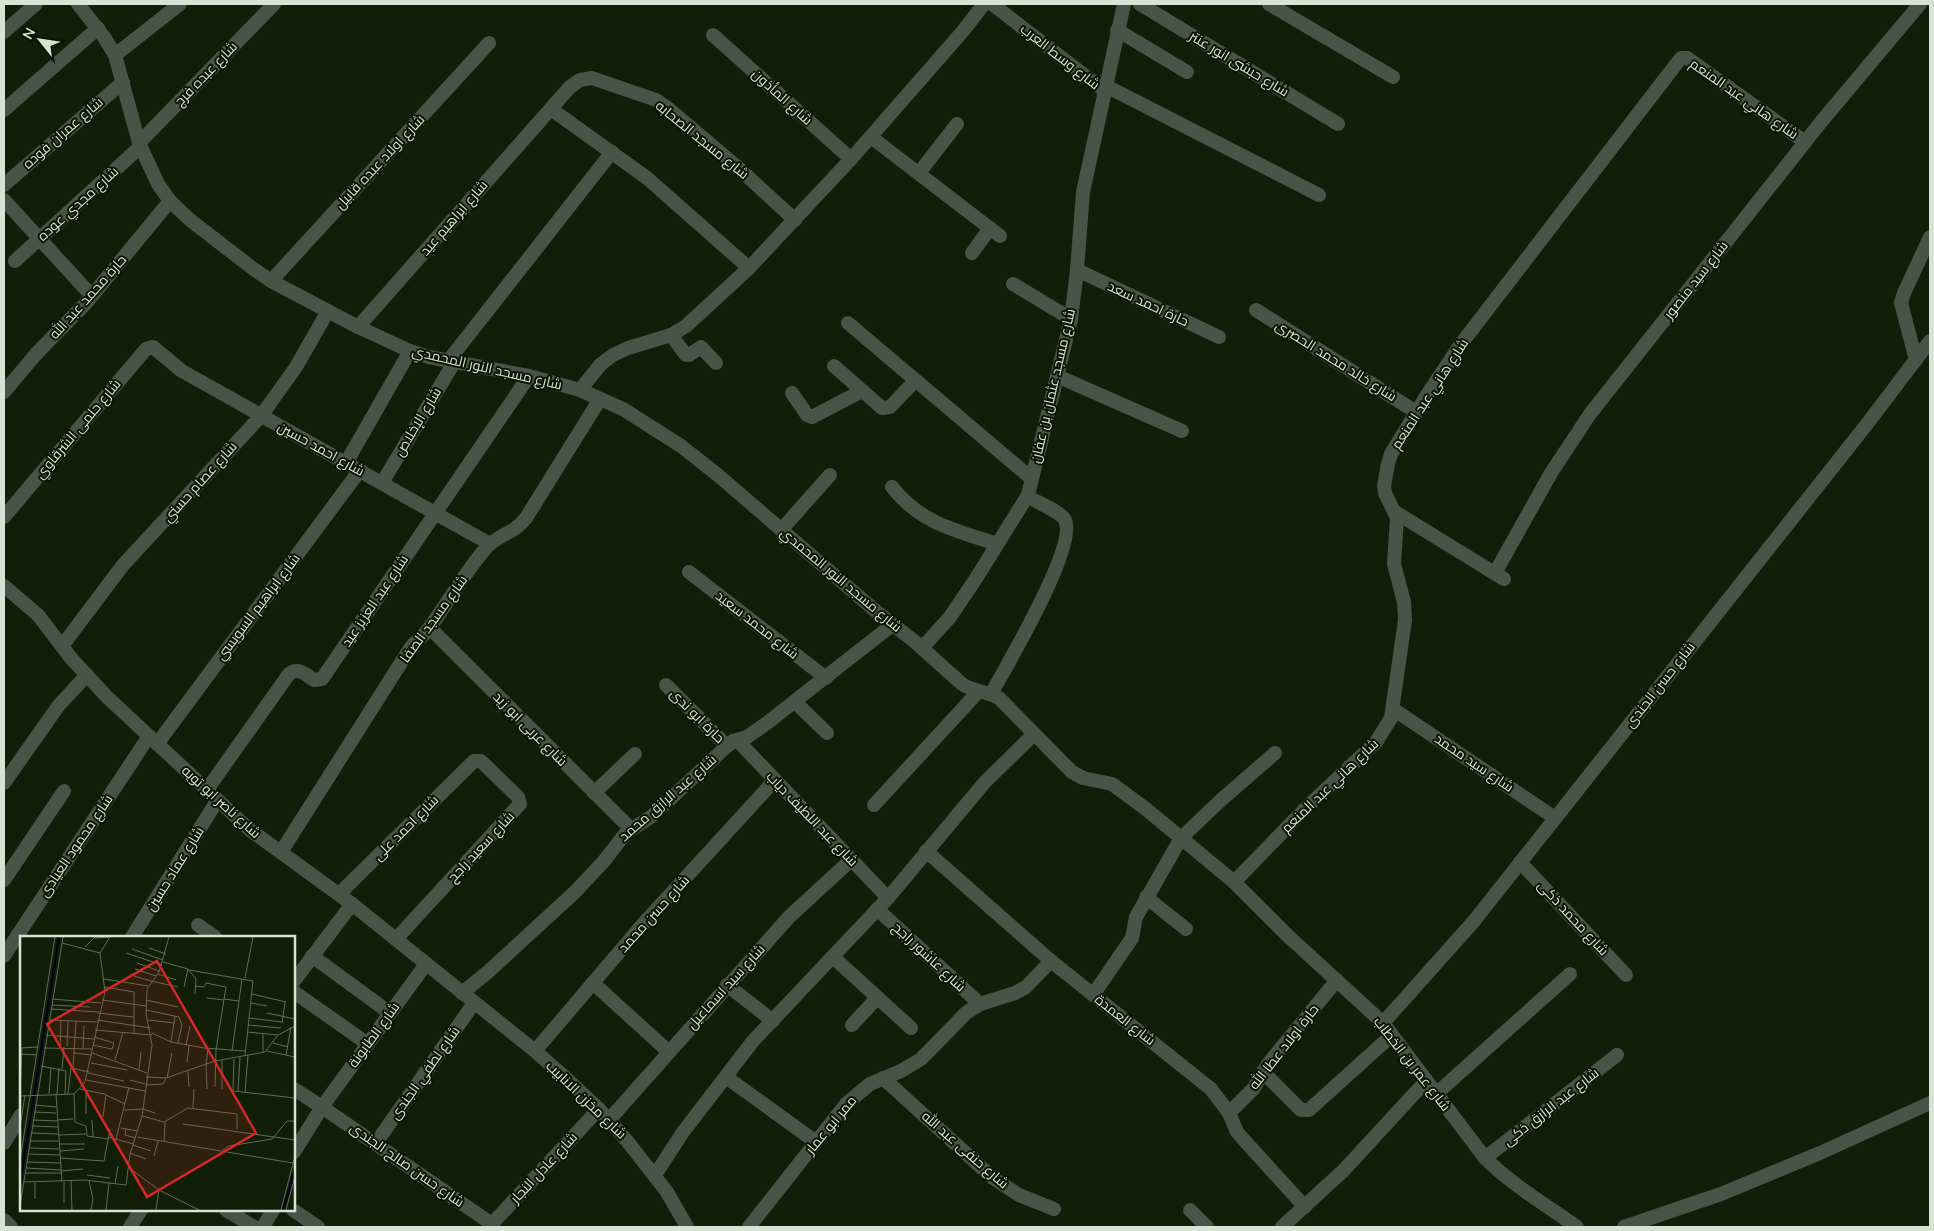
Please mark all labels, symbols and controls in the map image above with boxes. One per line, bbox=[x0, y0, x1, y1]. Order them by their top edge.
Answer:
north arrow bbox=[15, 15, 65, 65]
street label: شارع وسط العرب bbox=[1016, 20, 1104, 94]
text: N bbox=[18, 24, 40, 43]
street label: شارع حبشى انور عنتر bbox=[1185, 26, 1292, 101]
street label: شارع عبده فرج bbox=[170, 37, 242, 111]
street label: شارع هاني عبد المنعم bbox=[1685, 54, 1802, 145]
street label: شارع المأذون bbox=[748, 65, 816, 129]
street label: شارع عمران فوده bbox=[19, 93, 107, 173]
street label: شارع مسجد الصحابه bbox=[651, 96, 753, 184]
street label: شارع اولاد عبده قابيل bbox=[331, 110, 429, 214]
street label: شارع مجدي عوده bbox=[33, 162, 124, 247]
street label: شارع ابراهيم عيد bbox=[416, 176, 492, 260]
street label: شارع سيد منصور bbox=[1659, 237, 1733, 324]
street label: حارة محمد عبد الله bbox=[45, 251, 131, 343]
street label: حارة احمد سعد bbox=[1104, 277, 1192, 331]
street label: شارع مسجد عثمان بن عفان bbox=[1026, 307, 1080, 465]
street label: شارع خالد محمد الحصرى bbox=[1272, 316, 1400, 406]
street label: شارع هاني عبد المنعم bbox=[1387, 335, 1475, 454]
street label: شارع مسجد النور المحمدي bbox=[410, 341, 564, 396]
street label: شارع حلمى الشرقاوي bbox=[31, 375, 127, 484]
street label: شارع الإخلاص bbox=[390, 384, 446, 460]
street label: شارع احمد حسين bbox=[274, 417, 368, 481]
street label: شارع عصام حسني bbox=[159, 437, 243, 528]
street label: شارع مسجد النور المحمدي bbox=[775, 523, 906, 638]
street label: شارع ابراهيم السويسي bbox=[212, 550, 305, 665]
street label: شارع عبد العزيز عيد bbox=[337, 551, 413, 651]
street label: شارع مسجد الصفا bbox=[396, 571, 472, 667]
street label: شارع محمد سعيد bbox=[711, 586, 803, 664]
street label: شارع حسن الجندى bbox=[1621, 638, 1699, 732]
street label: حارة ابو ندى bbox=[665, 684, 729, 748]
street label: شارع عربى ابو زيد bbox=[489, 688, 571, 770]
street label: شارع سيد محمد bbox=[1431, 729, 1517, 797]
street label: شارع هاني عبد المنعم bbox=[1277, 735, 1384, 839]
street label: شارع عبد الرازق محمد bbox=[615, 750, 721, 846]
street label: شارع ناصر ابو تويه bbox=[177, 761, 265, 843]
street label: شارع عبد اللطيف دياب bbox=[762, 768, 862, 870]
street label: شارع محمود العيادى bbox=[35, 791, 117, 901]
street label: شارع احمد على bbox=[369, 791, 443, 865]
street label: شارع سعيد راجح bbox=[443, 807, 519, 887]
street label: شارع عماد حسين bbox=[141, 823, 209, 915]
street label: شارع حسن محمد bbox=[614, 871, 694, 957]
street label: شارع محمد ذكى bbox=[1533, 876, 1613, 960]
street label: شارع عاشور راجح bbox=[888, 918, 970, 996]
inset map bbox=[20, 936, 295, 1211]
street label: شارع سيد اسماعيل bbox=[683, 940, 769, 1034]
street label: شارع العمدة bbox=[1091, 990, 1159, 1050]
street label: شارع الطابونة bbox=[344, 998, 404, 1072]
street label: حارة اولاد عطا الله bbox=[1245, 1001, 1323, 1093]
street label: شارع عمر بن الخطاب bbox=[1369, 1013, 1455, 1115]
street label: شارع لطفي الجندى bbox=[386, 1022, 466, 1125]
street label: شارع مخزن الانابيب bbox=[542, 1057, 630, 1143]
street label: شارع عبد الرازق ذكى bbox=[1499, 1063, 1603, 1151]
street label: ممر ابو عمار bbox=[800, 1092, 861, 1159]
street label: شارع حنفى عبد الله bbox=[917, 1107, 1013, 1193]
street label: شارع حسن صالح الجندى bbox=[346, 1118, 468, 1212]
street label: شارع عادل النجار bbox=[505, 1128, 582, 1208]

